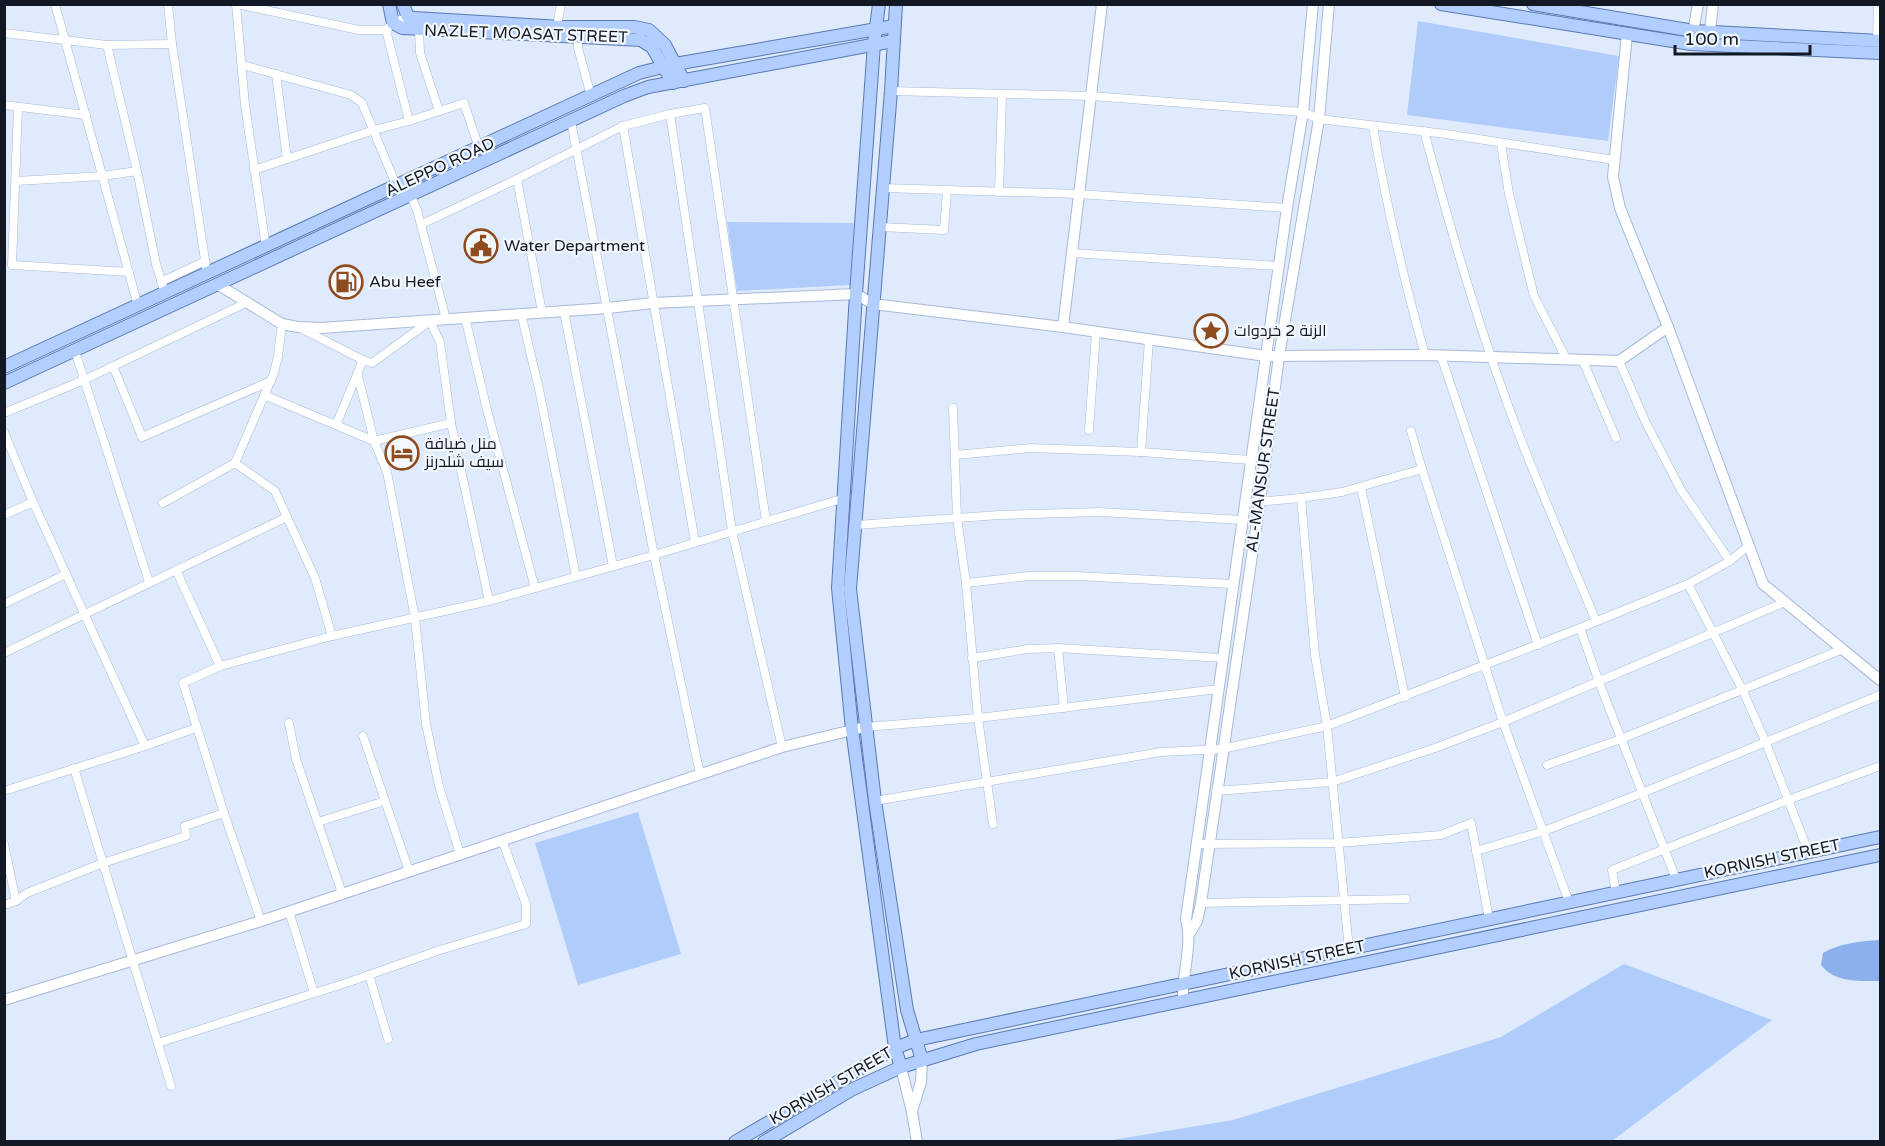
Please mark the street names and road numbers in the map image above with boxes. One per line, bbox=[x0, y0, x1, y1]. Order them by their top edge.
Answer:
street label: NAZLET MOASAT STREET bbox=[424, 20, 628, 48]
street label: ALEPPO ROAD bbox=[382, 133, 498, 201]
street label: AL-MANSUR STREET bbox=[1242, 386, 1284, 554]
street label: KORNISH STREET bbox=[1702, 835, 1842, 883]
street label: KORNISH STREET bbox=[1227, 936, 1367, 984]
street label: KORNISH STREET bbox=[766, 1043, 896, 1129]

